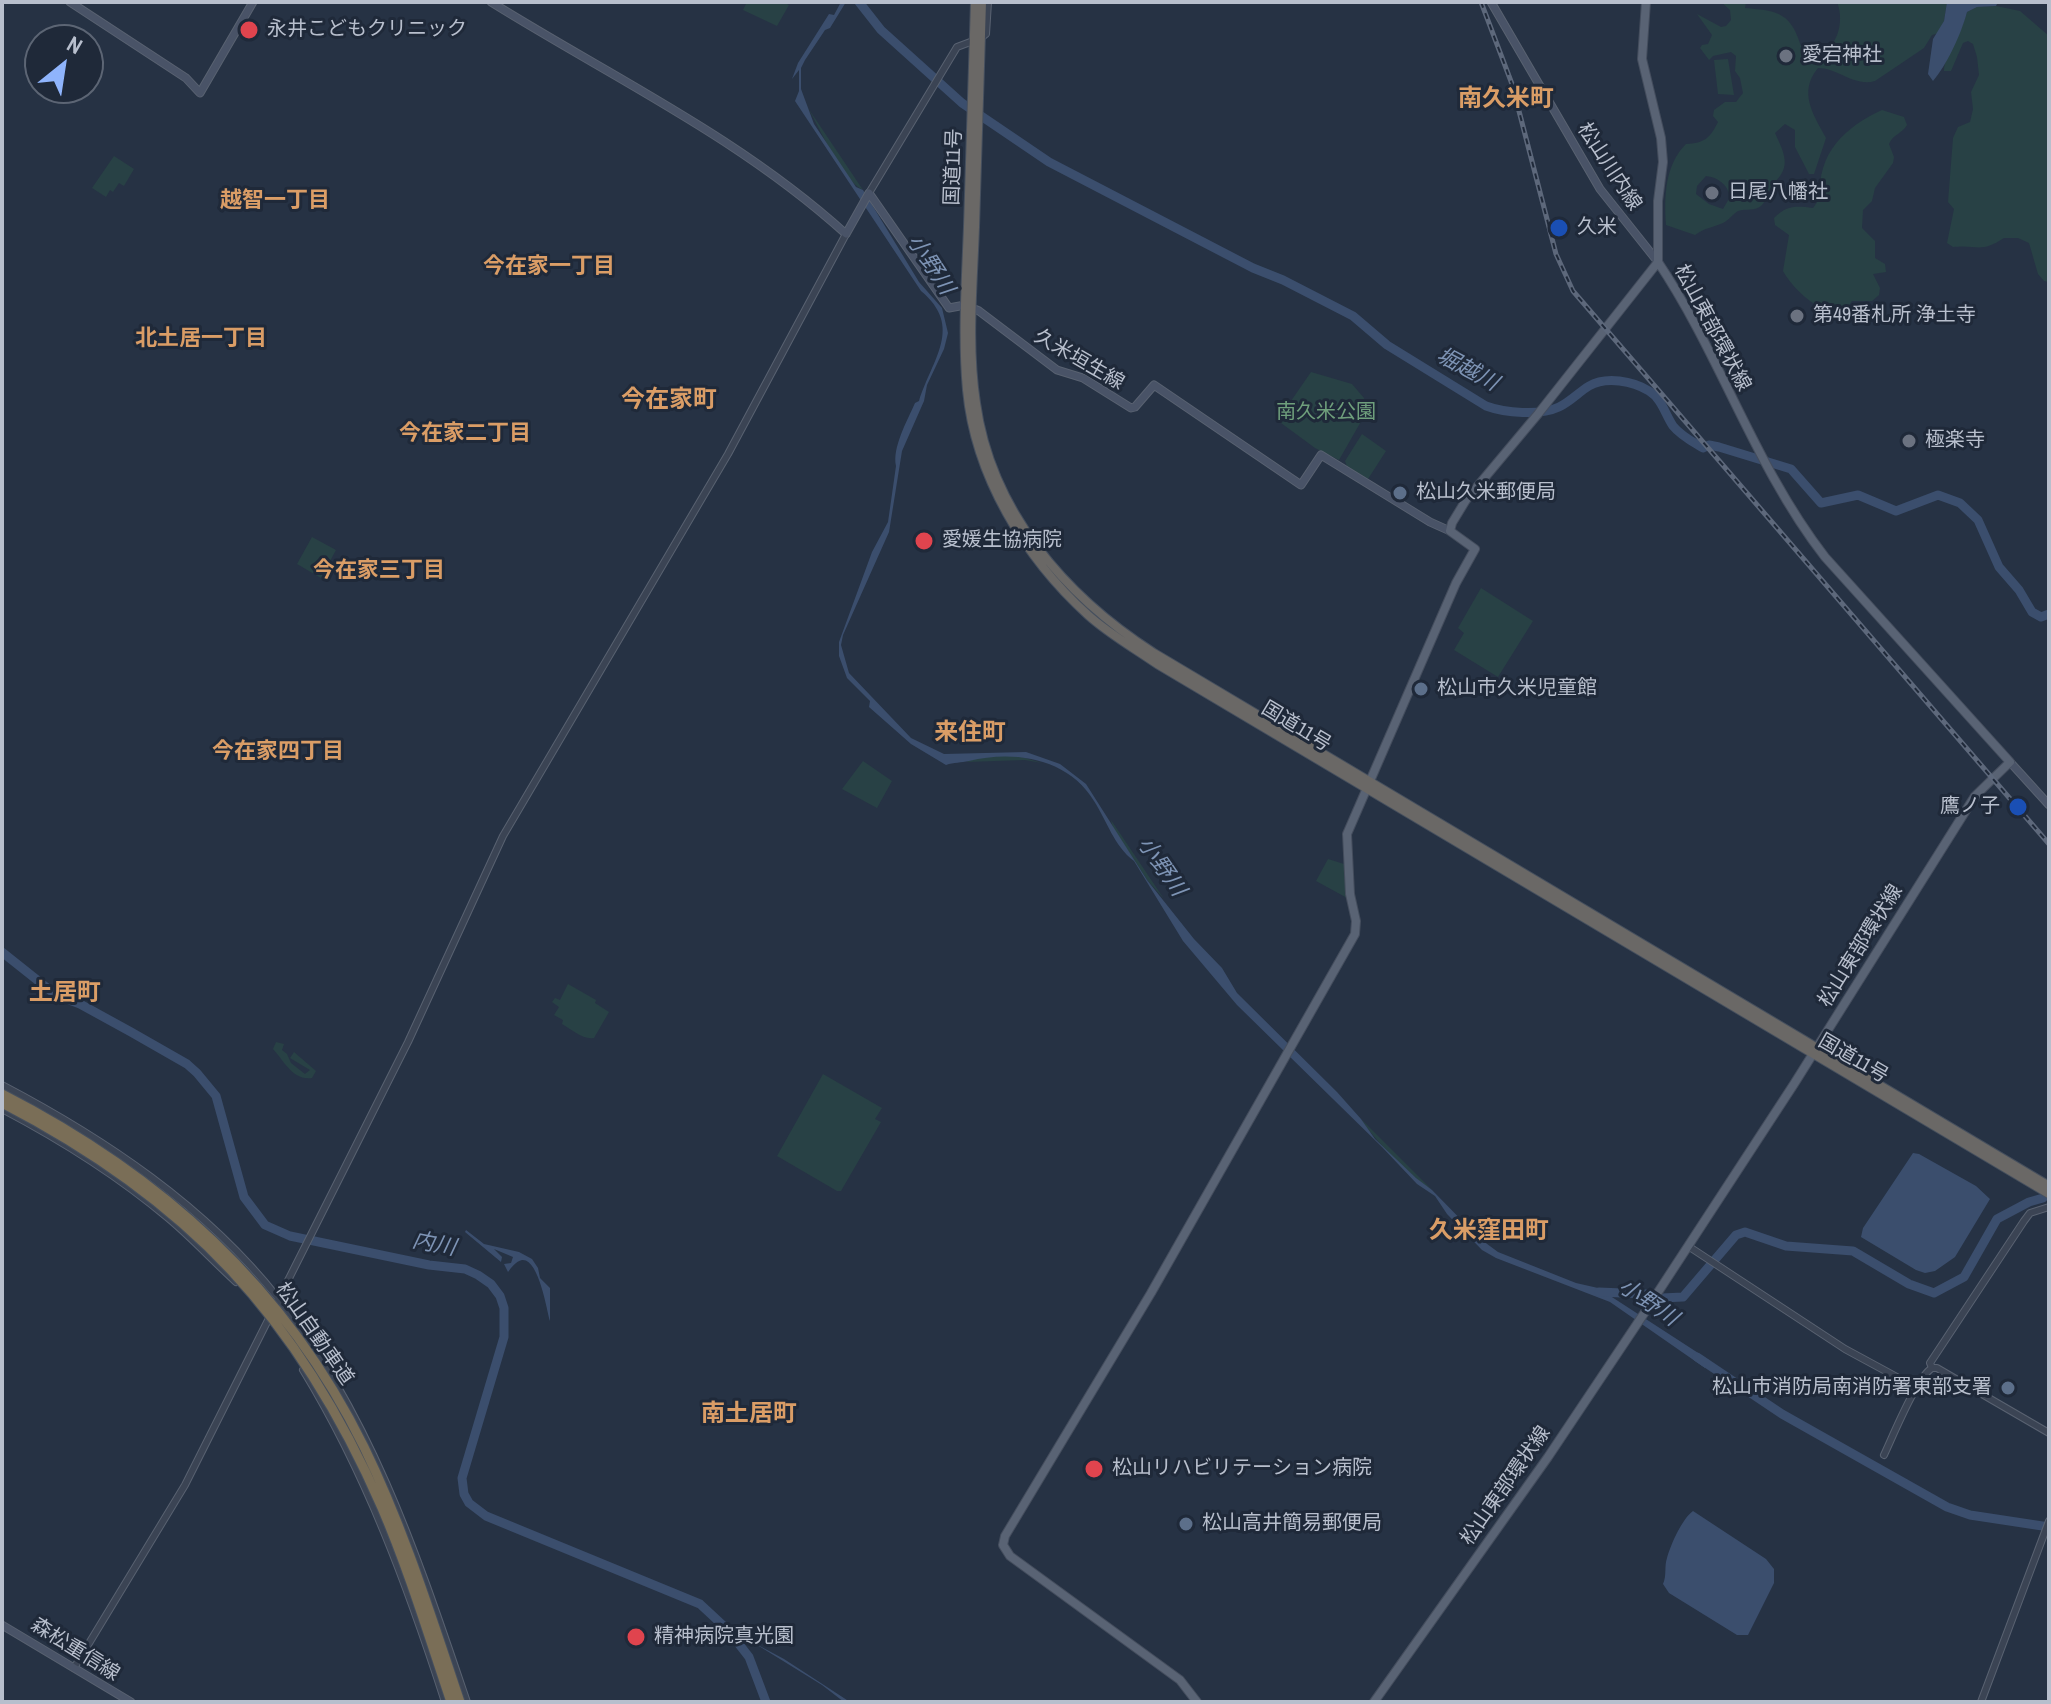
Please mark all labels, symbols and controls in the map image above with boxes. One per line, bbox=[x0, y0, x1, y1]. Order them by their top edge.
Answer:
place label: 永井こどもクリニック bbox=[267, 18, 467, 42]
marker: 永井こどもクリニック bbox=[238, 19, 260, 41]
north arrow bbox=[24, 24, 104, 104]
text: N bbox=[62, 29, 88, 61]
place label: 愛宕神社 bbox=[1802, 44, 1882, 68]
marker: 愛宕神社 bbox=[1777, 47, 1795, 65]
district label: 南久米町 bbox=[1458, 86, 1554, 114]
street label: 松山川内線 bbox=[1572, 119, 1646, 215]
street label: 国道11号 bbox=[941, 128, 967, 206]
place label: 日尾八幡社 bbox=[1728, 181, 1828, 205]
marker: 日尾八幡社 bbox=[1703, 184, 1721, 202]
district label: 越智一丁目 bbox=[220, 188, 330, 214]
place label: 久米 bbox=[1577, 216, 1617, 240]
marker: 久米 bbox=[1548, 217, 1570, 239]
water label: 小野川 bbox=[901, 230, 959, 300]
district label: 今在家一丁目 bbox=[483, 254, 615, 280]
street label: 松山東部環状線 bbox=[1669, 261, 1755, 395]
place label: 第49番札所 浄土寺 bbox=[1813, 304, 1976, 328]
marker: 第49番札所 浄土寺 bbox=[1788, 307, 1806, 325]
street label: 久米垣生線 bbox=[1030, 325, 1128, 395]
district label: 北土居一丁目 bbox=[135, 326, 267, 352]
water label: 堀越川 bbox=[1432, 343, 1502, 397]
district label: 今在家町 bbox=[621, 387, 717, 415]
park label: 南久米公園 bbox=[1276, 401, 1376, 425]
district label: 今在家二丁目 bbox=[399, 421, 531, 447]
place label: 極楽寺 bbox=[1925, 429, 1985, 453]
marker: 極楽寺 bbox=[1900, 432, 1918, 450]
place label: 松山久米郵便局 bbox=[1416, 481, 1556, 505]
marker: 松山久米郵便局 bbox=[1391, 484, 1409, 502]
place label: 愛媛生協病院 bbox=[942, 529, 1062, 553]
marker: 愛媛生協病院 bbox=[913, 530, 935, 552]
district label: 今在家三丁目 bbox=[313, 558, 445, 584]
place label: 松山市久米児童館 bbox=[1437, 677, 1597, 701]
marker: 松山市久米児童館 bbox=[1412, 680, 1430, 698]
street label: 国道11号 bbox=[1257, 697, 1335, 757]
district label: 来住町 bbox=[934, 720, 1006, 748]
district label: 今在家四丁目 bbox=[212, 739, 344, 765]
place label: 鷹ノ子 bbox=[1940, 795, 2000, 819]
marker: 鷹ノ子 bbox=[2007, 796, 2029, 818]
water label: 小野川 bbox=[1131, 832, 1191, 902]
street label: 松山東部環状線 bbox=[1814, 880, 1908, 1012]
district label: 土居町 bbox=[29, 980, 101, 1008]
street label: 国道11号 bbox=[1814, 1029, 1892, 1089]
district label: 久米窪田町 bbox=[1429, 1218, 1549, 1246]
water label: 内川 bbox=[410, 1228, 458, 1262]
water label: 小野川 bbox=[1613, 1274, 1683, 1332]
street label: 松山自動車道 bbox=[270, 1278, 358, 1390]
place label: 松山市消防局南消防署東部支署 bbox=[1712, 1376, 1992, 1400]
marker: 松山市消防局南消防署東部支署 bbox=[1999, 1379, 2017, 1397]
district label: 南土居町 bbox=[701, 1401, 797, 1429]
street label: 松山東部環状線 bbox=[1456, 1422, 1556, 1550]
place label: 松山リハビリテーション病院 bbox=[1112, 1457, 1372, 1481]
marker: 松山リハビリテーション病院 bbox=[1083, 1458, 1105, 1480]
place label: 松山高井簡易郵便局 bbox=[1202, 1512, 1382, 1536]
marker: 松山高井簡易郵便局 bbox=[1177, 1515, 1195, 1533]
street label: 森松重信線 bbox=[26, 1613, 124, 1687]
place label: 精神病院真光園 bbox=[654, 1625, 794, 1649]
marker: 精神病院真光園 bbox=[625, 1626, 647, 1648]

